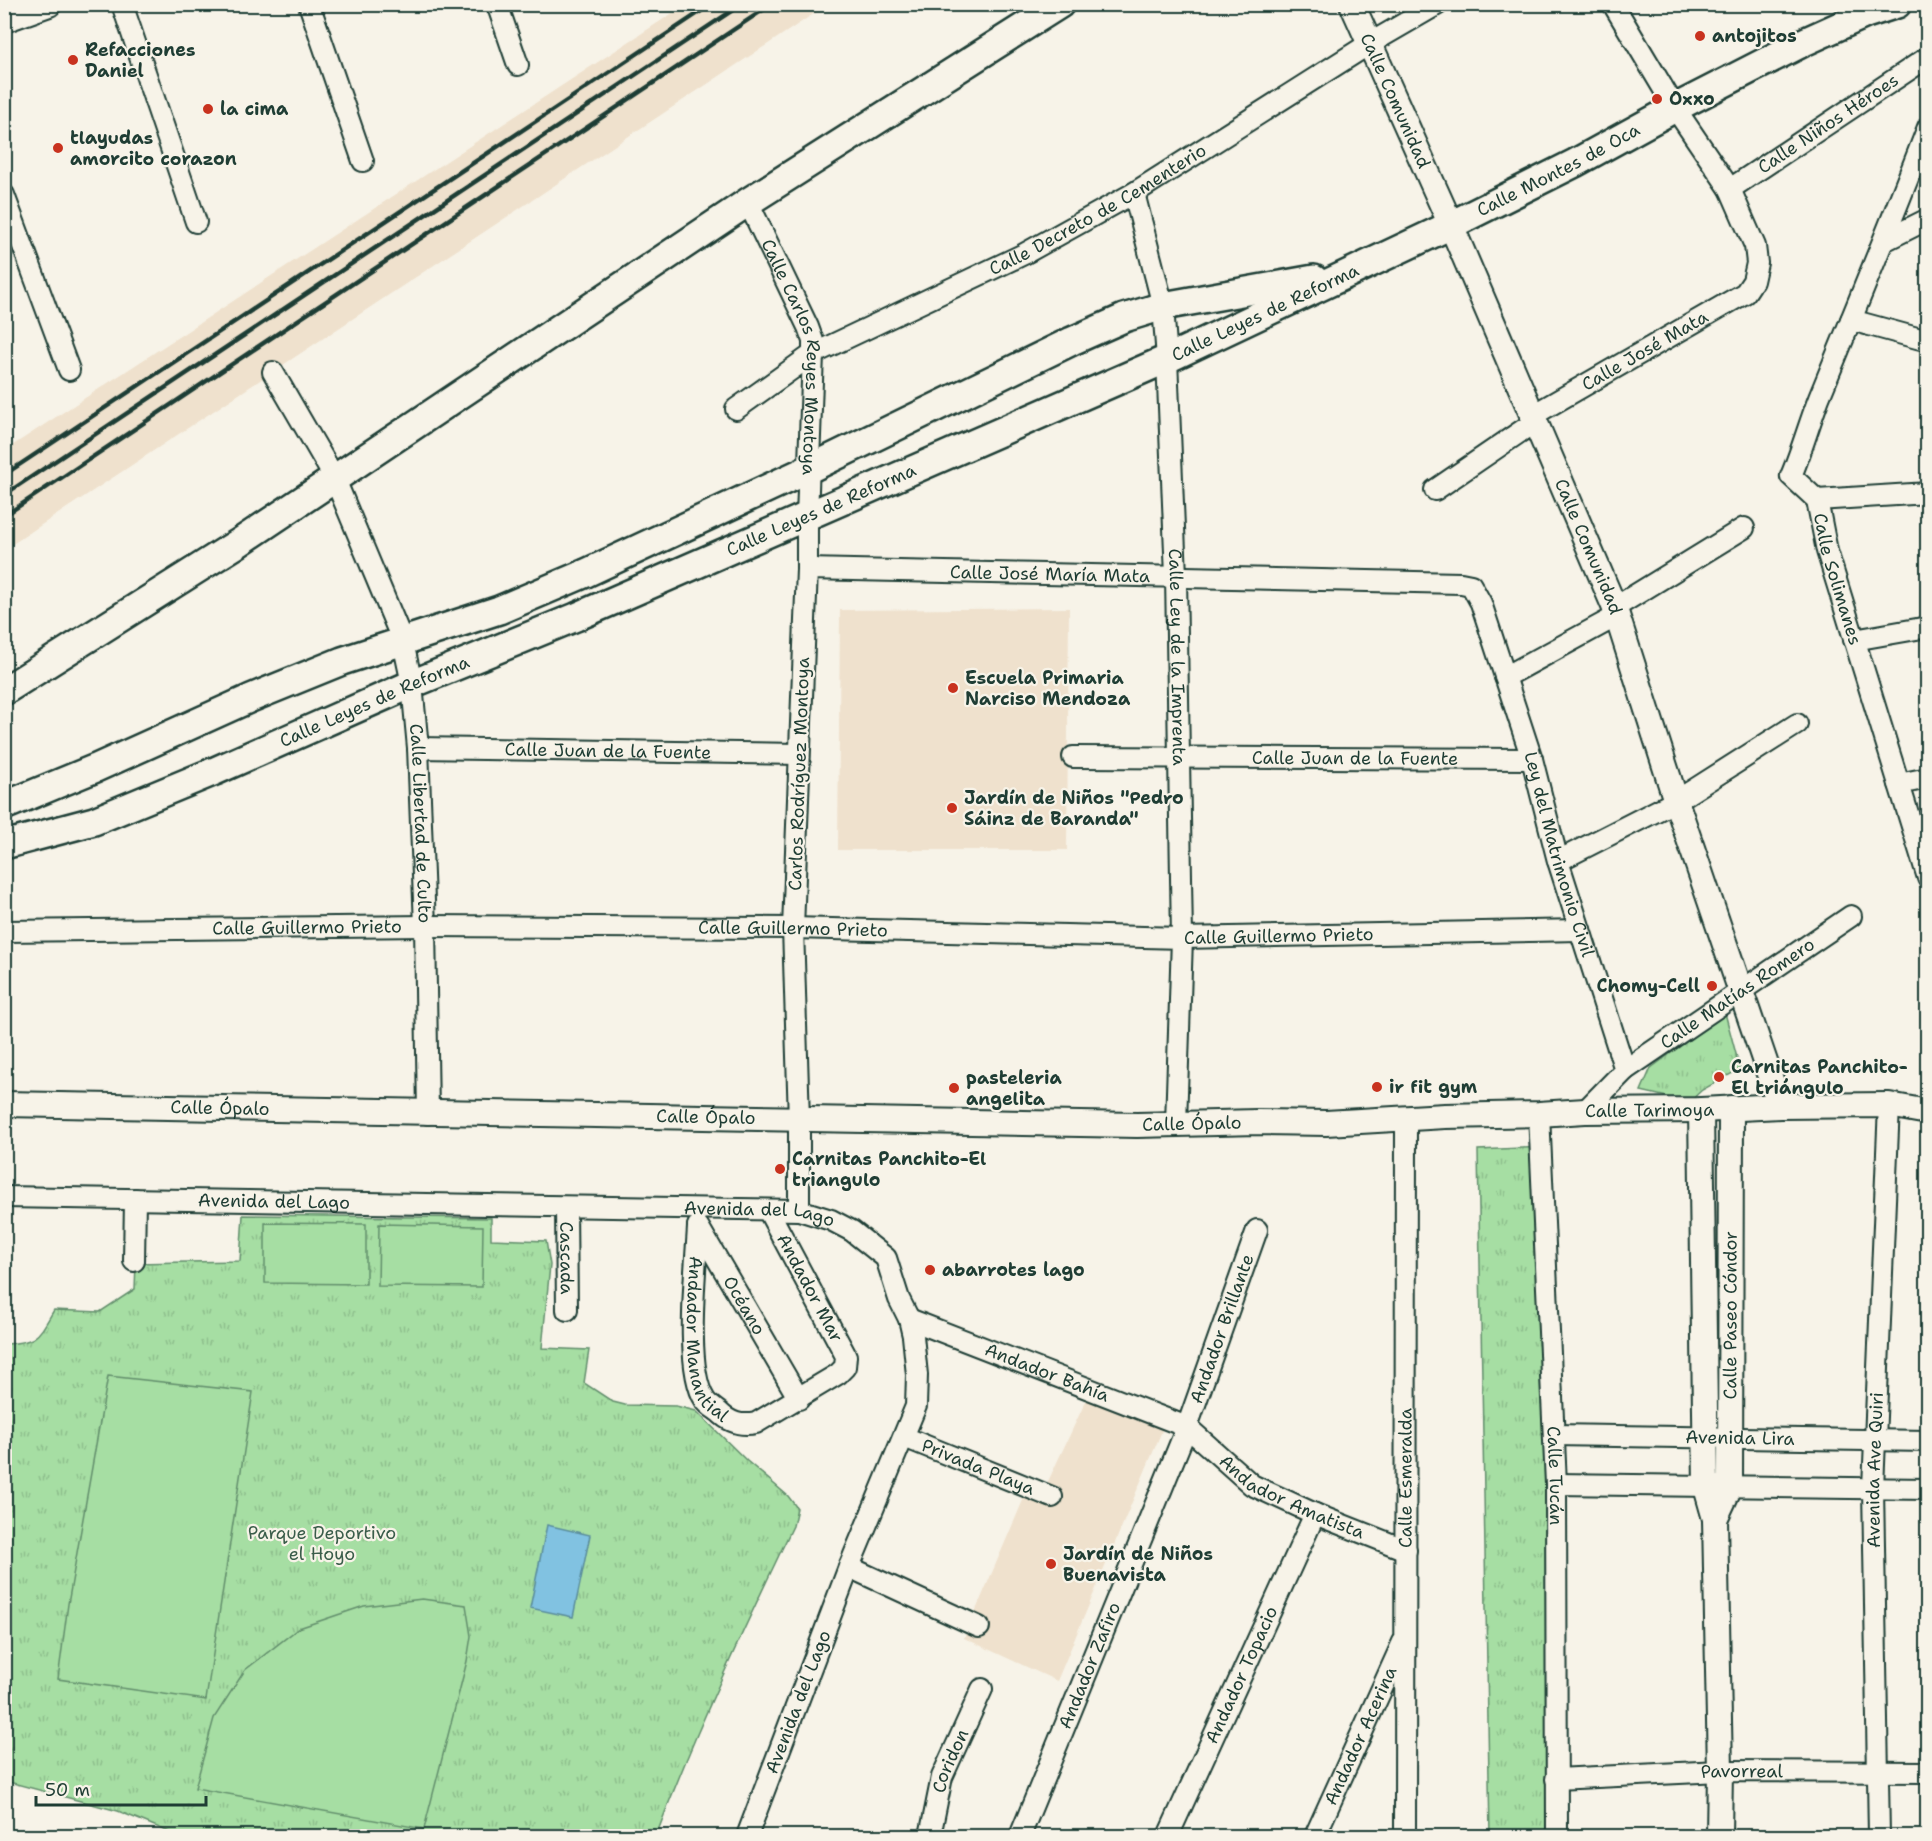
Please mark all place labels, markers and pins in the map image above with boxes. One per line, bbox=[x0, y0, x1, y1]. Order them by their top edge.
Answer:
place label: antojitos bbox=[1712, 24, 1797, 48]
marker: antojitos bbox=[1693, 29, 1707, 43]
place label: Refacciones Daniel bbox=[85, 38, 195, 83]
marker: Refacciones Daniel bbox=[66, 53, 80, 67]
place label: Oxxo bbox=[1669, 87, 1715, 111]
marker: Oxxo bbox=[1650, 92, 1664, 106]
place label: la cima bbox=[220, 97, 289, 121]
marker: la cima bbox=[201, 102, 215, 116]
place label: tlayudas amorcito corazon bbox=[70, 126, 237, 171]
marker: tlayudas amorcito corazon bbox=[51, 141, 65, 155]
place label: Escuela Primaria Narciso Mendoza bbox=[965, 666, 1131, 711]
marker: Escuela Primaria Narciso Mendoza bbox=[946, 681, 960, 695]
place label: Jardín de Niños "Pedro Sáinz de Baranda" bbox=[964, 786, 1184, 831]
marker: Jardín de Niños "Pedro Sáinz de Baranda" bbox=[945, 801, 959, 815]
place label: Chomy-Cell bbox=[1597, 974, 1700, 998]
marker: Chomy-Cell bbox=[1705, 979, 1719, 993]
place label: Carnitas Panchito- El triángulo bbox=[1731, 1055, 1908, 1100]
place label: pasteleria angelita bbox=[966, 1066, 1062, 1111]
marker: Carnitas Panchito- El triángulo bbox=[1712, 1070, 1726, 1084]
place label: ir fit gym bbox=[1389, 1075, 1478, 1099]
marker: ir fit gym bbox=[1370, 1080, 1384, 1094]
marker: pasteleria angelita bbox=[947, 1081, 961, 1095]
place label: Carnitas Panchito-El triangulo bbox=[792, 1147, 986, 1192]
marker: Carnitas Panchito-El triangulo bbox=[773, 1162, 787, 1176]
place label: abarrotes lago bbox=[942, 1258, 1085, 1282]
marker: abarrotes lago bbox=[923, 1263, 937, 1277]
place label: Jardín de Niños Buenavista bbox=[1063, 1542, 1213, 1587]
marker: Jardín de Niños Buenavista bbox=[1044, 1557, 1058, 1571]

